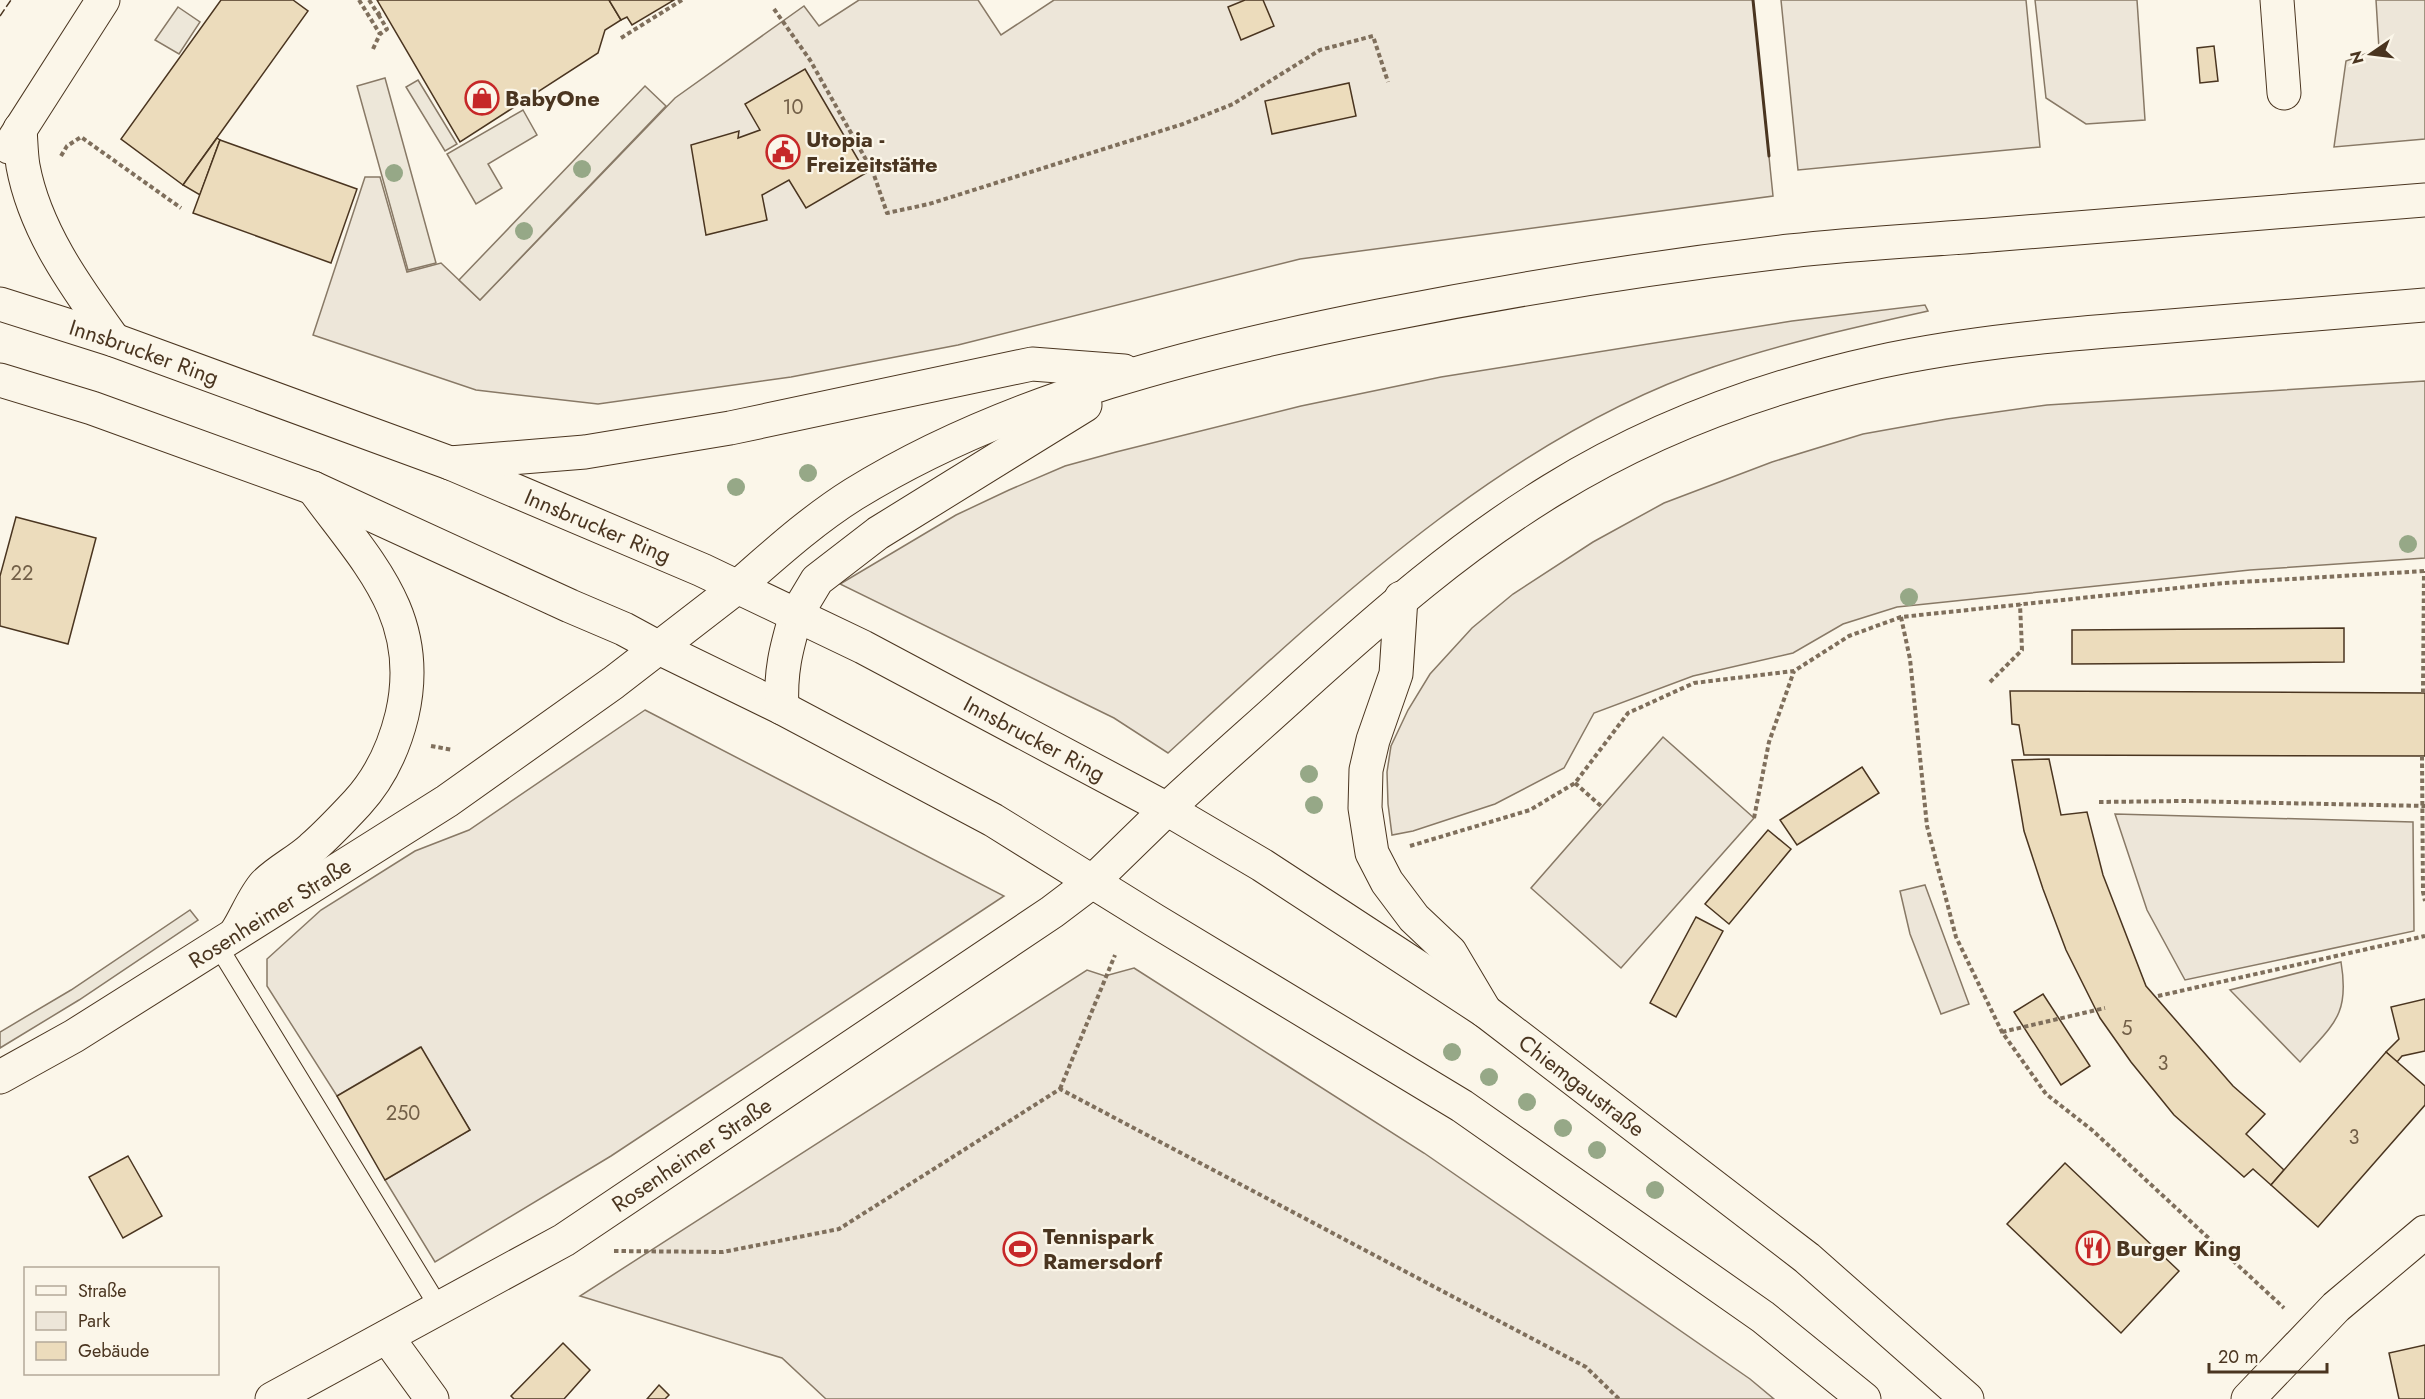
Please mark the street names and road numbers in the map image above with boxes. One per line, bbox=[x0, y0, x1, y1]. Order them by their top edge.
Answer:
street label: Innsbrucker Ring bbox=[65, 311, 224, 393]
street label: Innsbrucker Ring bbox=[520, 480, 676, 571]
street label: Innsbrucker Ring bbox=[958, 687, 1111, 789]
street label: Rosenheimer Straße bbox=[182, 849, 357, 976]
street label: Chiemgaustraße bbox=[1512, 1026, 1652, 1144]
street label: Rosenheimer Straße bbox=[605, 1089, 778, 1220]

